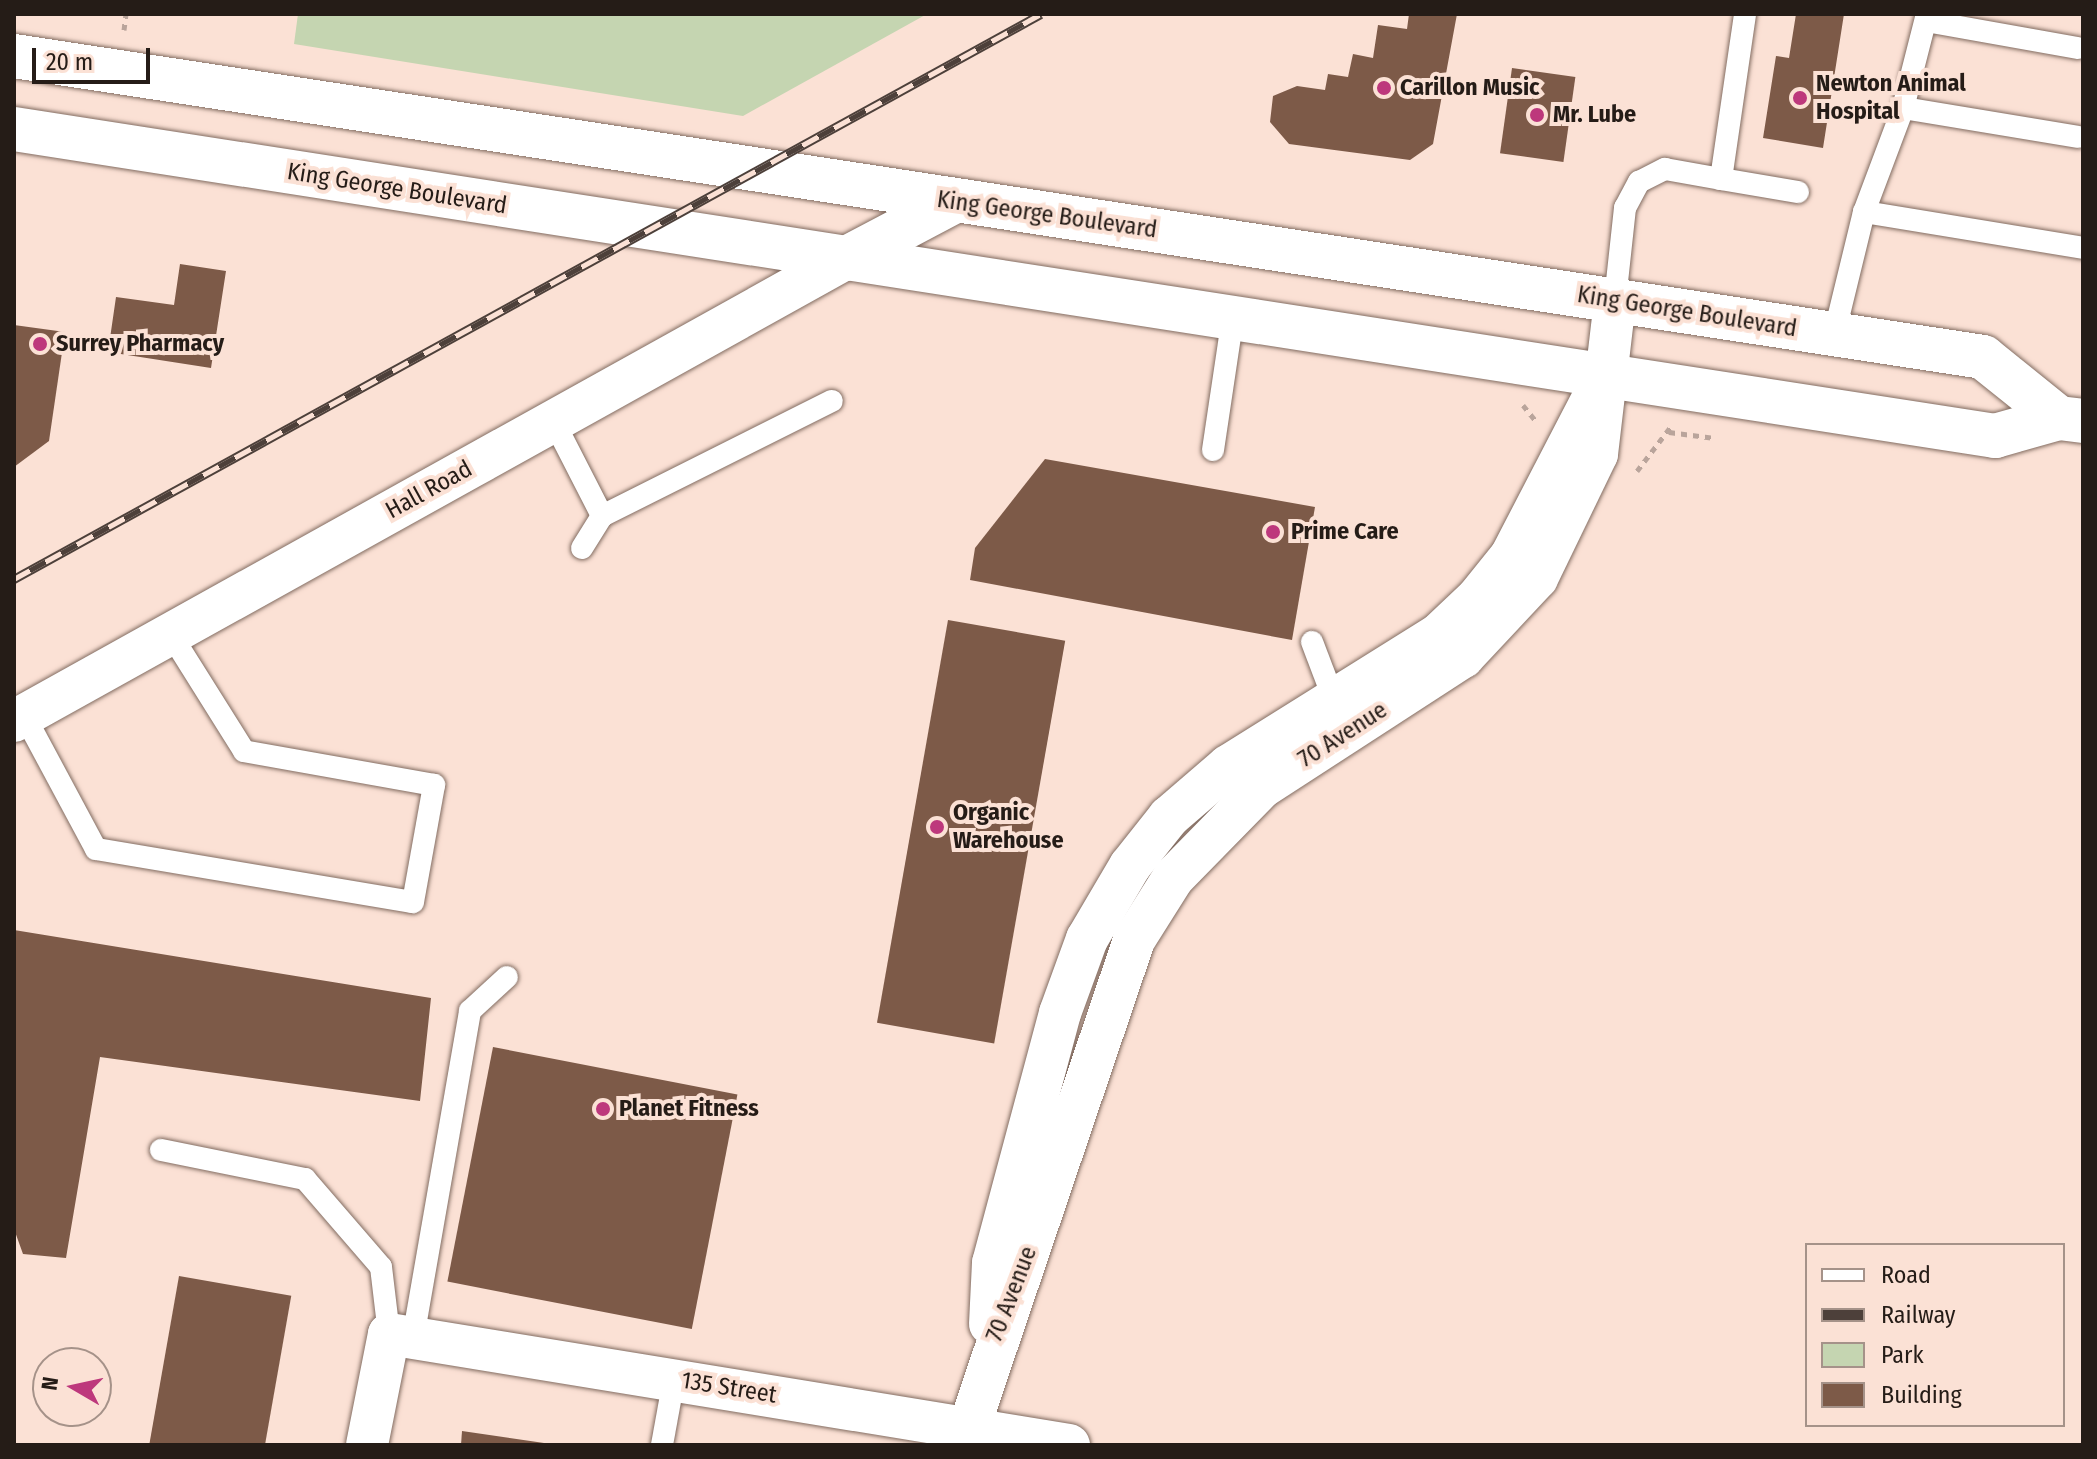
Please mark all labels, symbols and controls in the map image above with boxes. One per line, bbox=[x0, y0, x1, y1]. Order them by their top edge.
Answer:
scale bar bbox=[36, 32, 154, 82]
text: 20 m bbox=[46, 48, 93, 76]
place label: Newton Animal Hospital bbox=[1816, 70, 1966, 126]
place label: Carillon Music bbox=[1400, 74, 1540, 102]
marker: Carillon Music bbox=[1375, 79, 1393, 97]
marker: Newton Animal Hospital bbox=[1791, 89, 1809, 107]
place label: Mr. Lube bbox=[1553, 101, 1636, 129]
marker: Mr. Lube bbox=[1528, 106, 1546, 124]
street label: King George Boulevard bbox=[285, 157, 509, 221]
street label: King George Boulevard bbox=[935, 185, 1159, 245]
street label: King George Boulevard bbox=[1575, 280, 1799, 344]
place label: Surrey Pharmacy bbox=[56, 330, 224, 358]
marker: Surrey Pharmacy bbox=[31, 335, 49, 353]
street label: Hall Road bbox=[381, 455, 477, 525]
place label: Prime Care bbox=[1291, 518, 1399, 546]
marker: Prime Care bbox=[1262, 521, 1284, 543]
street label: 70 Avenue bbox=[1293, 696, 1393, 774]
place label: Organic Warehouse bbox=[953, 799, 1064, 855]
marker: Organic Warehouse bbox=[928, 818, 946, 836]
place label: Planet Fitness bbox=[619, 1095, 759, 1123]
marker: Planet Fitness bbox=[594, 1100, 612, 1118]
street label: 70 Avenue bbox=[981, 1242, 1043, 1346]
legend bbox=[1805, 1243, 2065, 1427]
text: Road bbox=[1881, 1261, 1931, 1289]
text: Railway bbox=[1881, 1301, 1956, 1329]
text: Park bbox=[1881, 1341, 1924, 1369]
north arrow bbox=[32, 1347, 112, 1427]
street label: 135 Street bbox=[679, 1366, 779, 1410]
text: N bbox=[35, 1375, 64, 1392]
text: Building bbox=[1881, 1381, 1962, 1409]

